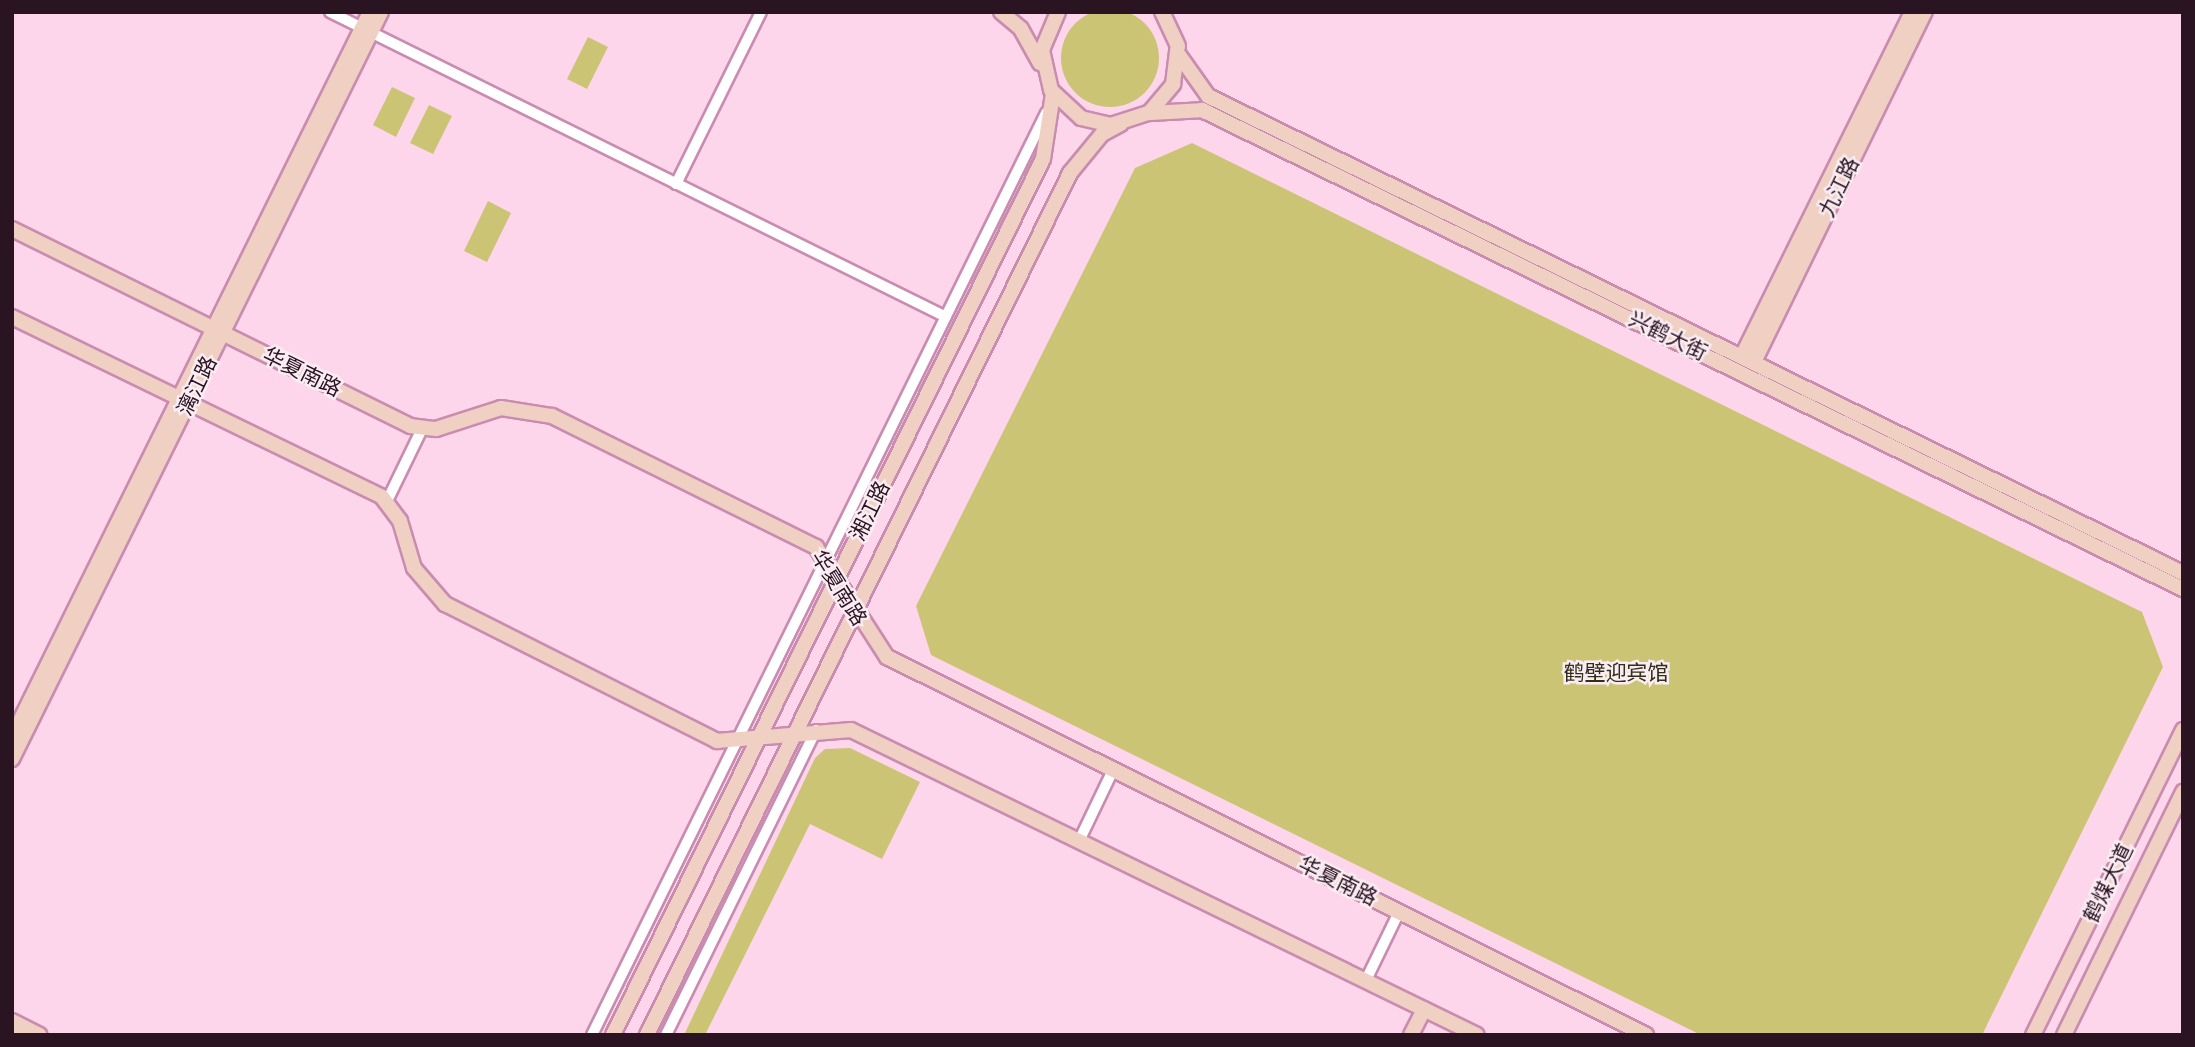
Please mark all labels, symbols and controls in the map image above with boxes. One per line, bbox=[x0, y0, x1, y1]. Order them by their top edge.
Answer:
street label: 九江路 bbox=[1814, 153, 1864, 221]
street label: 兴鹤大街 bbox=[1625, 306, 1711, 366]
street label: 华夏南路 bbox=[259, 342, 345, 402]
street label: 漓江路 bbox=[172, 352, 222, 420]
street label: 湘江路 bbox=[845, 477, 895, 545]
street label: 华夏南路 bbox=[806, 546, 872, 630]
park label: 鹤壁迎宾馆 bbox=[1564, 660, 1668, 686]
street label: 鹤煤大道 bbox=[2078, 840, 2138, 926]
street label: 华夏南路 bbox=[1295, 851, 1381, 911]

